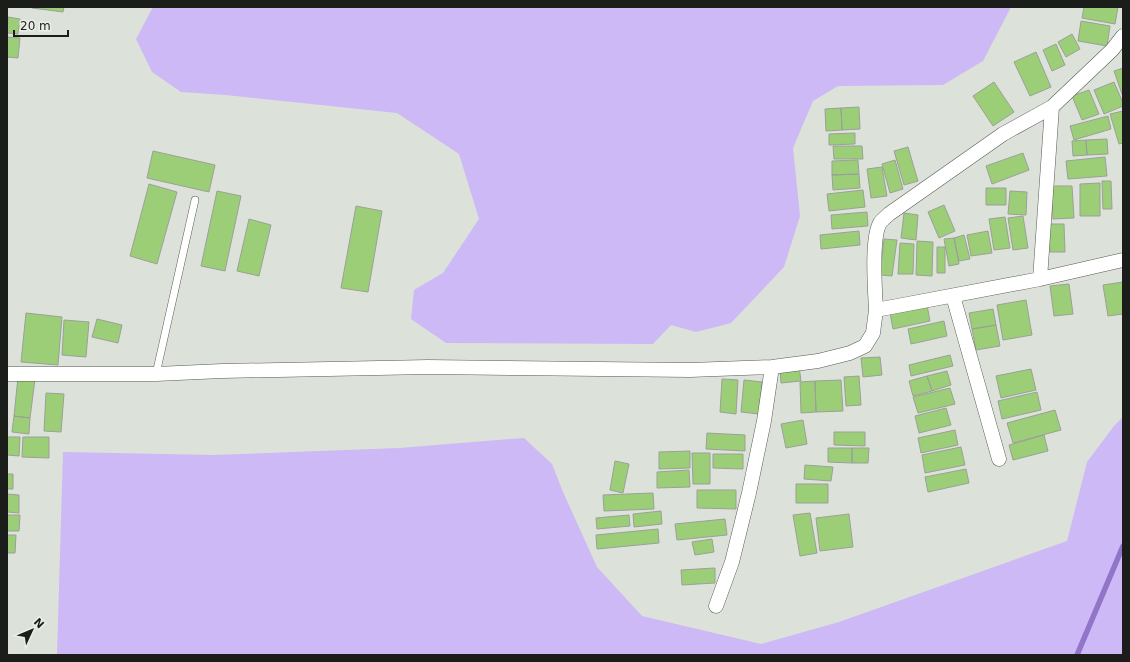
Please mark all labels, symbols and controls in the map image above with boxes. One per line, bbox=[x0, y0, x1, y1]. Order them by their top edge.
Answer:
scale bar bbox=[14, 12, 68, 38]
text: 20 m bbox=[20, 19, 51, 33]
north arrow bbox=[12, 610, 52, 650]
text: N bbox=[31, 616, 47, 631]

